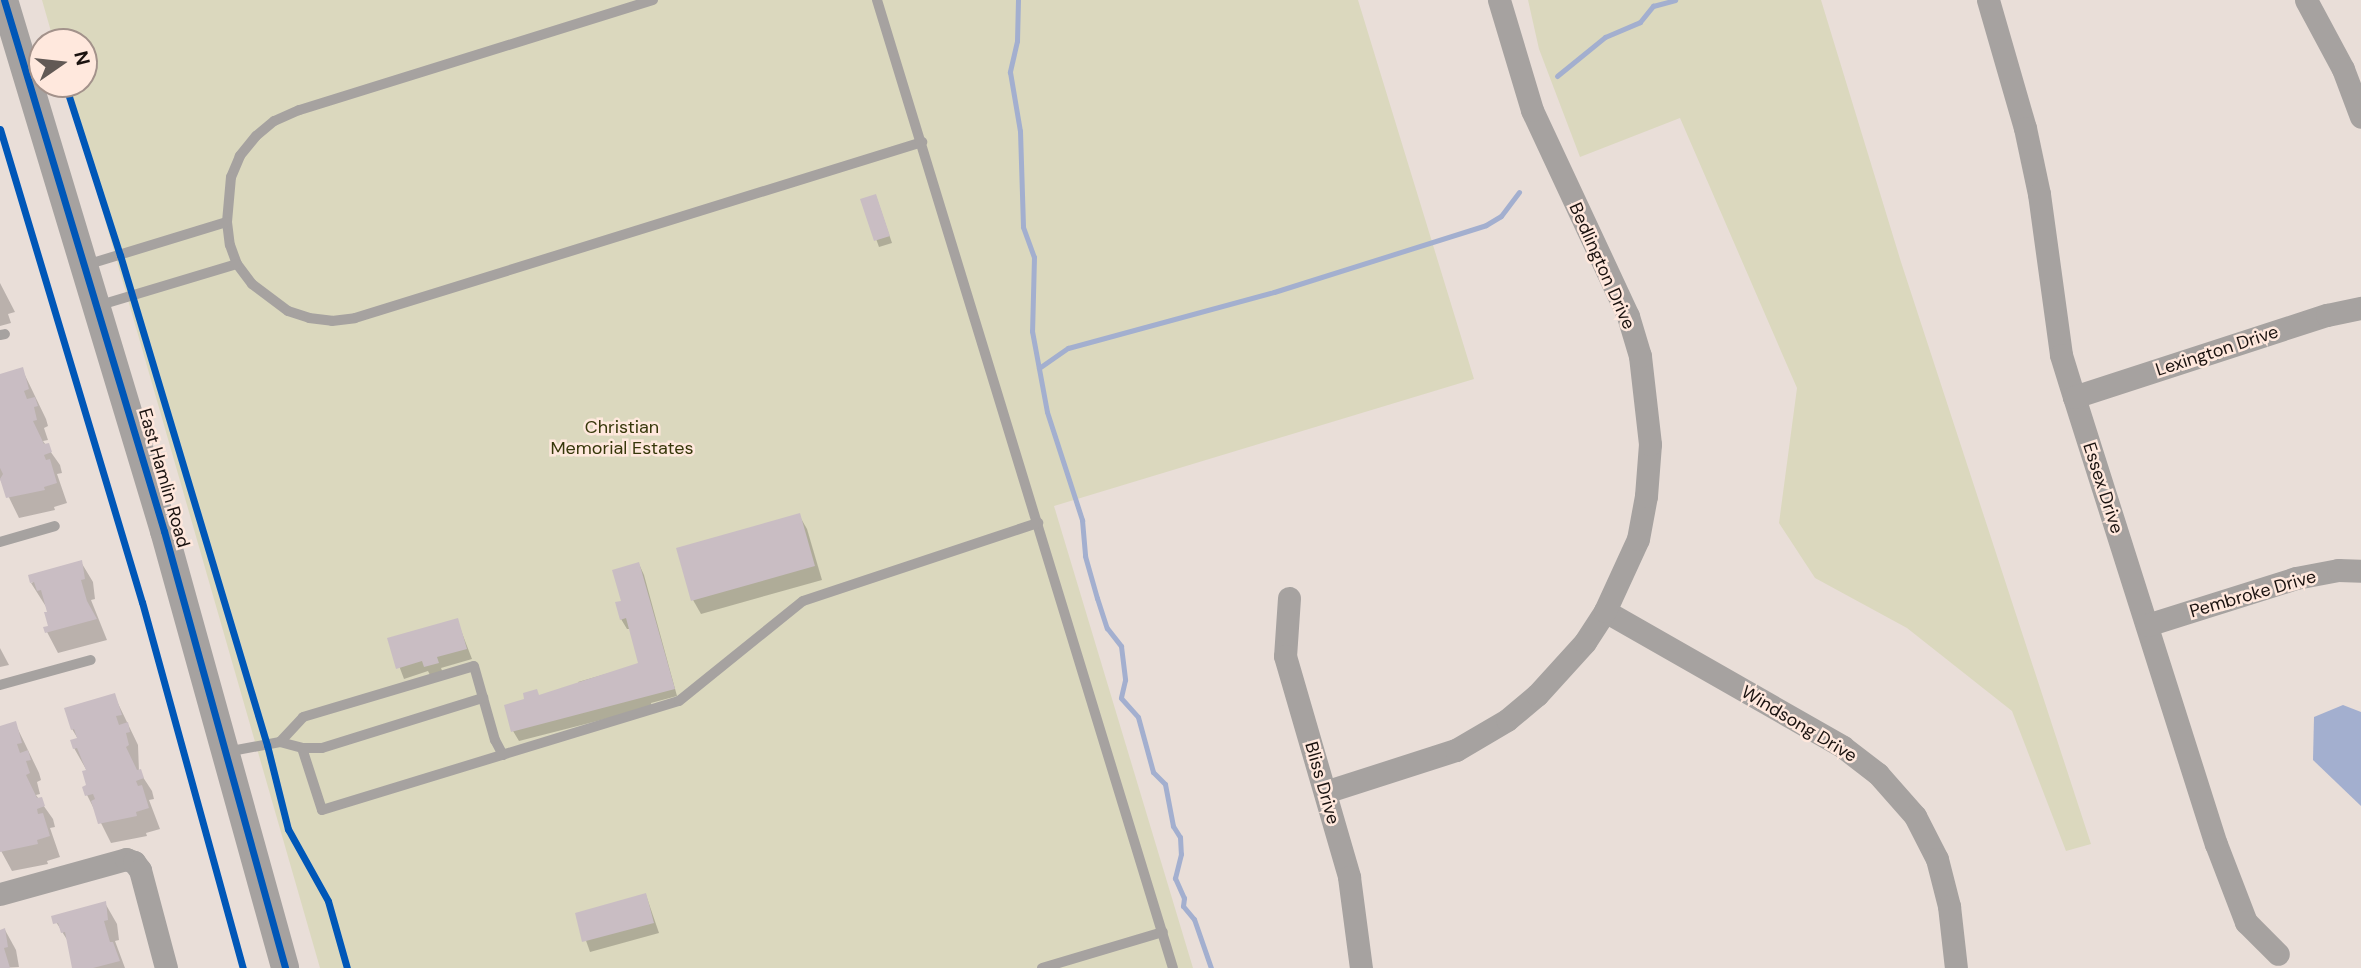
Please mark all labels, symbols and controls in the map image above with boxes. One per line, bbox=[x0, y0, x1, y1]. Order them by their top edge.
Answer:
north arrow bbox=[28, 28, 98, 98]
text: N bbox=[68, 49, 96, 68]
street label: Bedlington Drive bbox=[1564, 199, 1640, 333]
street label: Lexington Drive bbox=[2153, 321, 2281, 381]
street label: East Hamlin Road bbox=[134, 406, 194, 550]
park label: Christian Memorial Estates bbox=[550, 417, 694, 460]
street label: Essex Drive bbox=[2078, 440, 2128, 536]
street label: Pembroke Drive bbox=[2187, 566, 2319, 622]
street label: Windsong Drive bbox=[1737, 681, 1861, 767]
street label: Bliss Drive bbox=[1300, 739, 1344, 827]

